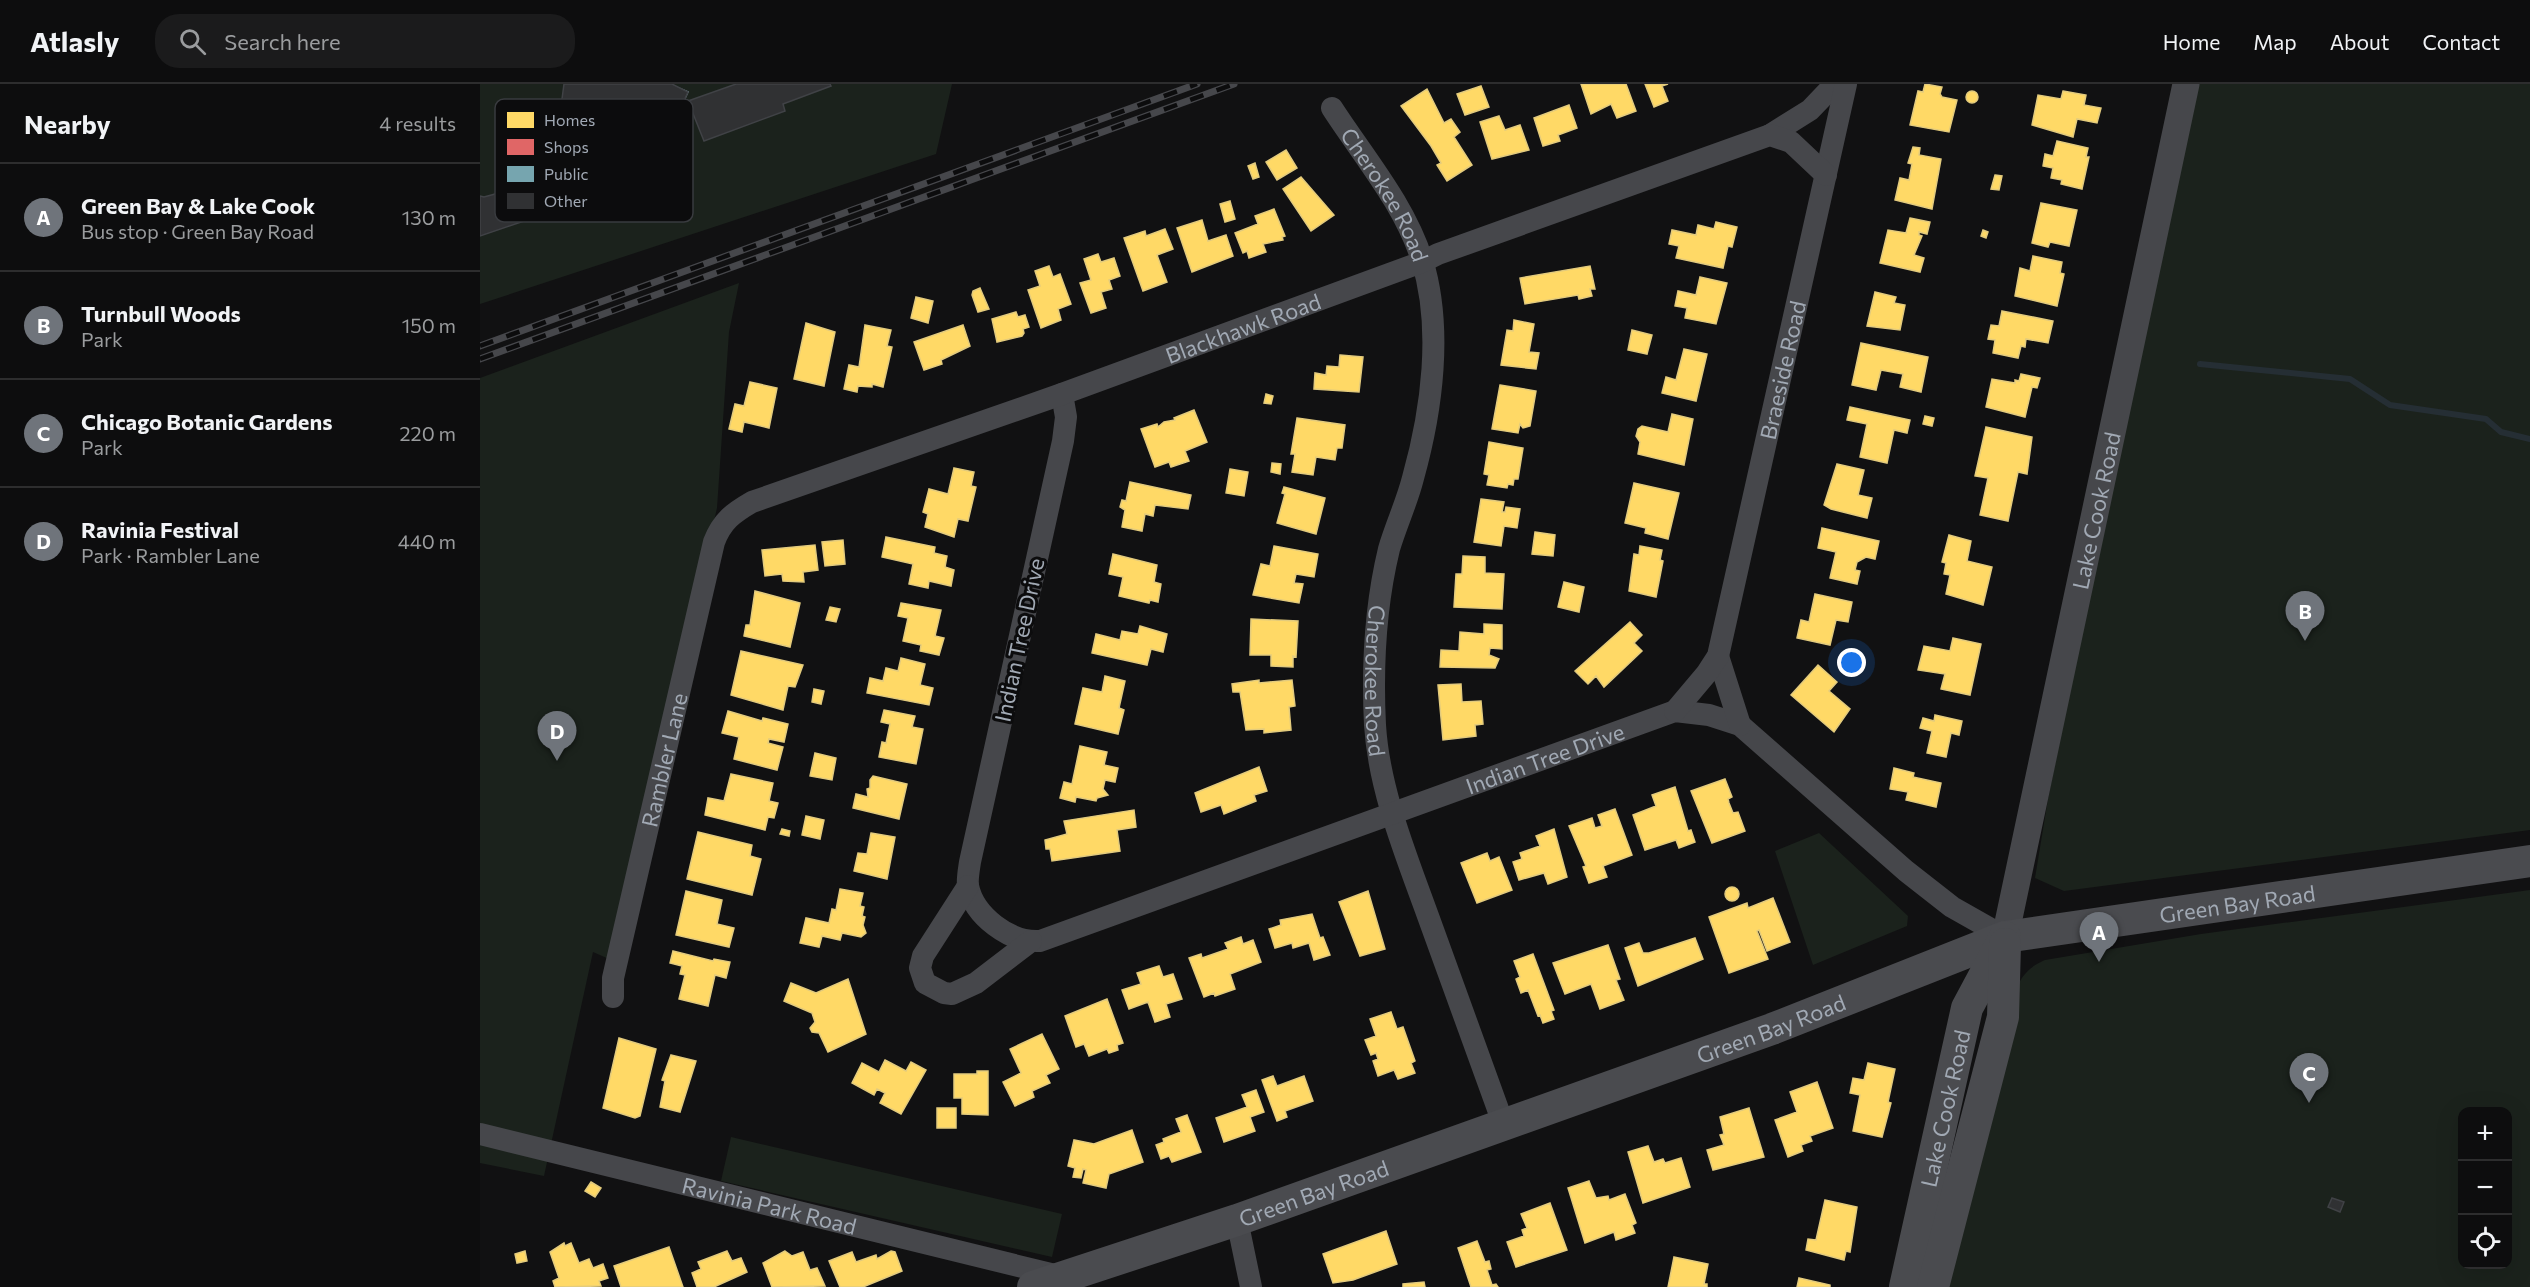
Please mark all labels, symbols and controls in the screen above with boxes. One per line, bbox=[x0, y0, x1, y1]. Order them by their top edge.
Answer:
search box bbox=[155, 14, 575, 68]
text: Atlasly bbox=[30, 24, 119, 58]
icon: search bbox=[176, 25, 209, 58]
text: Search here bbox=[224, 28, 341, 55]
text: Home bbox=[2163, 29, 2220, 54]
text: Map bbox=[2253, 29, 2297, 54]
text: About bbox=[2330, 29, 2389, 54]
text: Contact bbox=[2422, 29, 2500, 54]
legend bbox=[495, 99, 693, 222]
text: Nearby bbox=[24, 108, 111, 139]
text: Homes bbox=[544, 110, 595, 129]
text: 4 results bbox=[379, 111, 456, 135]
street label: Cherokee Road bbox=[1336, 122, 1435, 265]
text: Shops bbox=[544, 137, 589, 156]
text: Public bbox=[544, 164, 589, 183]
text: Other bbox=[544, 191, 588, 210]
text: Green Bay & Lake Cook bbox=[81, 192, 315, 219]
text: A bbox=[36, 205, 51, 229]
text: 130 m bbox=[402, 205, 456, 229]
text: Bus stop · Green Bay Road bbox=[81, 219, 314, 243]
street label: Blackhawk Road bbox=[1162, 287, 1324, 368]
street label: Braeside Road bbox=[1753, 298, 1811, 442]
text: Turnbull Woods bbox=[81, 300, 241, 327]
text: B bbox=[37, 313, 50, 337]
text: 150 m bbox=[402, 313, 456, 337]
text: Park bbox=[81, 327, 123, 351]
text: Chicago Botanic Gardens bbox=[81, 408, 332, 435]
text: C bbox=[37, 421, 50, 445]
text: 220 m bbox=[400, 421, 456, 445]
street label: Lake Cook Road bbox=[2066, 429, 2125, 592]
text: Park bbox=[81, 435, 123, 459]
text: Ravinia Festival bbox=[81, 516, 239, 543]
text: D bbox=[36, 529, 51, 553]
text: 440 m bbox=[398, 529, 456, 553]
text: Park · Rambler Lane bbox=[81, 543, 260, 567]
street label: Indian Tree Drive bbox=[988, 556, 1050, 724]
pin: B bbox=[2286, 592, 2324, 641]
street label: Cherokee Road bbox=[1360, 604, 1392, 758]
your location bbox=[1837, 648, 1866, 677]
street label: Rambler Lane bbox=[635, 690, 692, 830]
pin: D bbox=[538, 712, 577, 761]
street label: Indian Tree Drive bbox=[1462, 717, 1628, 799]
street label: Green Bay Road bbox=[2158, 879, 2317, 928]
pin: A bbox=[2080, 912, 2118, 962]
street label: Green Bay Road bbox=[1693, 988, 1849, 1068]
street label: Lake Cook Road bbox=[1914, 1027, 1975, 1190]
pin: C bbox=[2290, 1054, 2328, 1103]
map controls bbox=[2458, 1107, 2512, 1269]
button: + bbox=[2458, 1107, 2512, 1161]
street label: Green Bay Road bbox=[1235, 1154, 1392, 1232]
button: − bbox=[2458, 1161, 2512, 1215]
street label: Ravinia Park Road bbox=[679, 1171, 859, 1239]
button: locate bbox=[2458, 1215, 2512, 1269]

